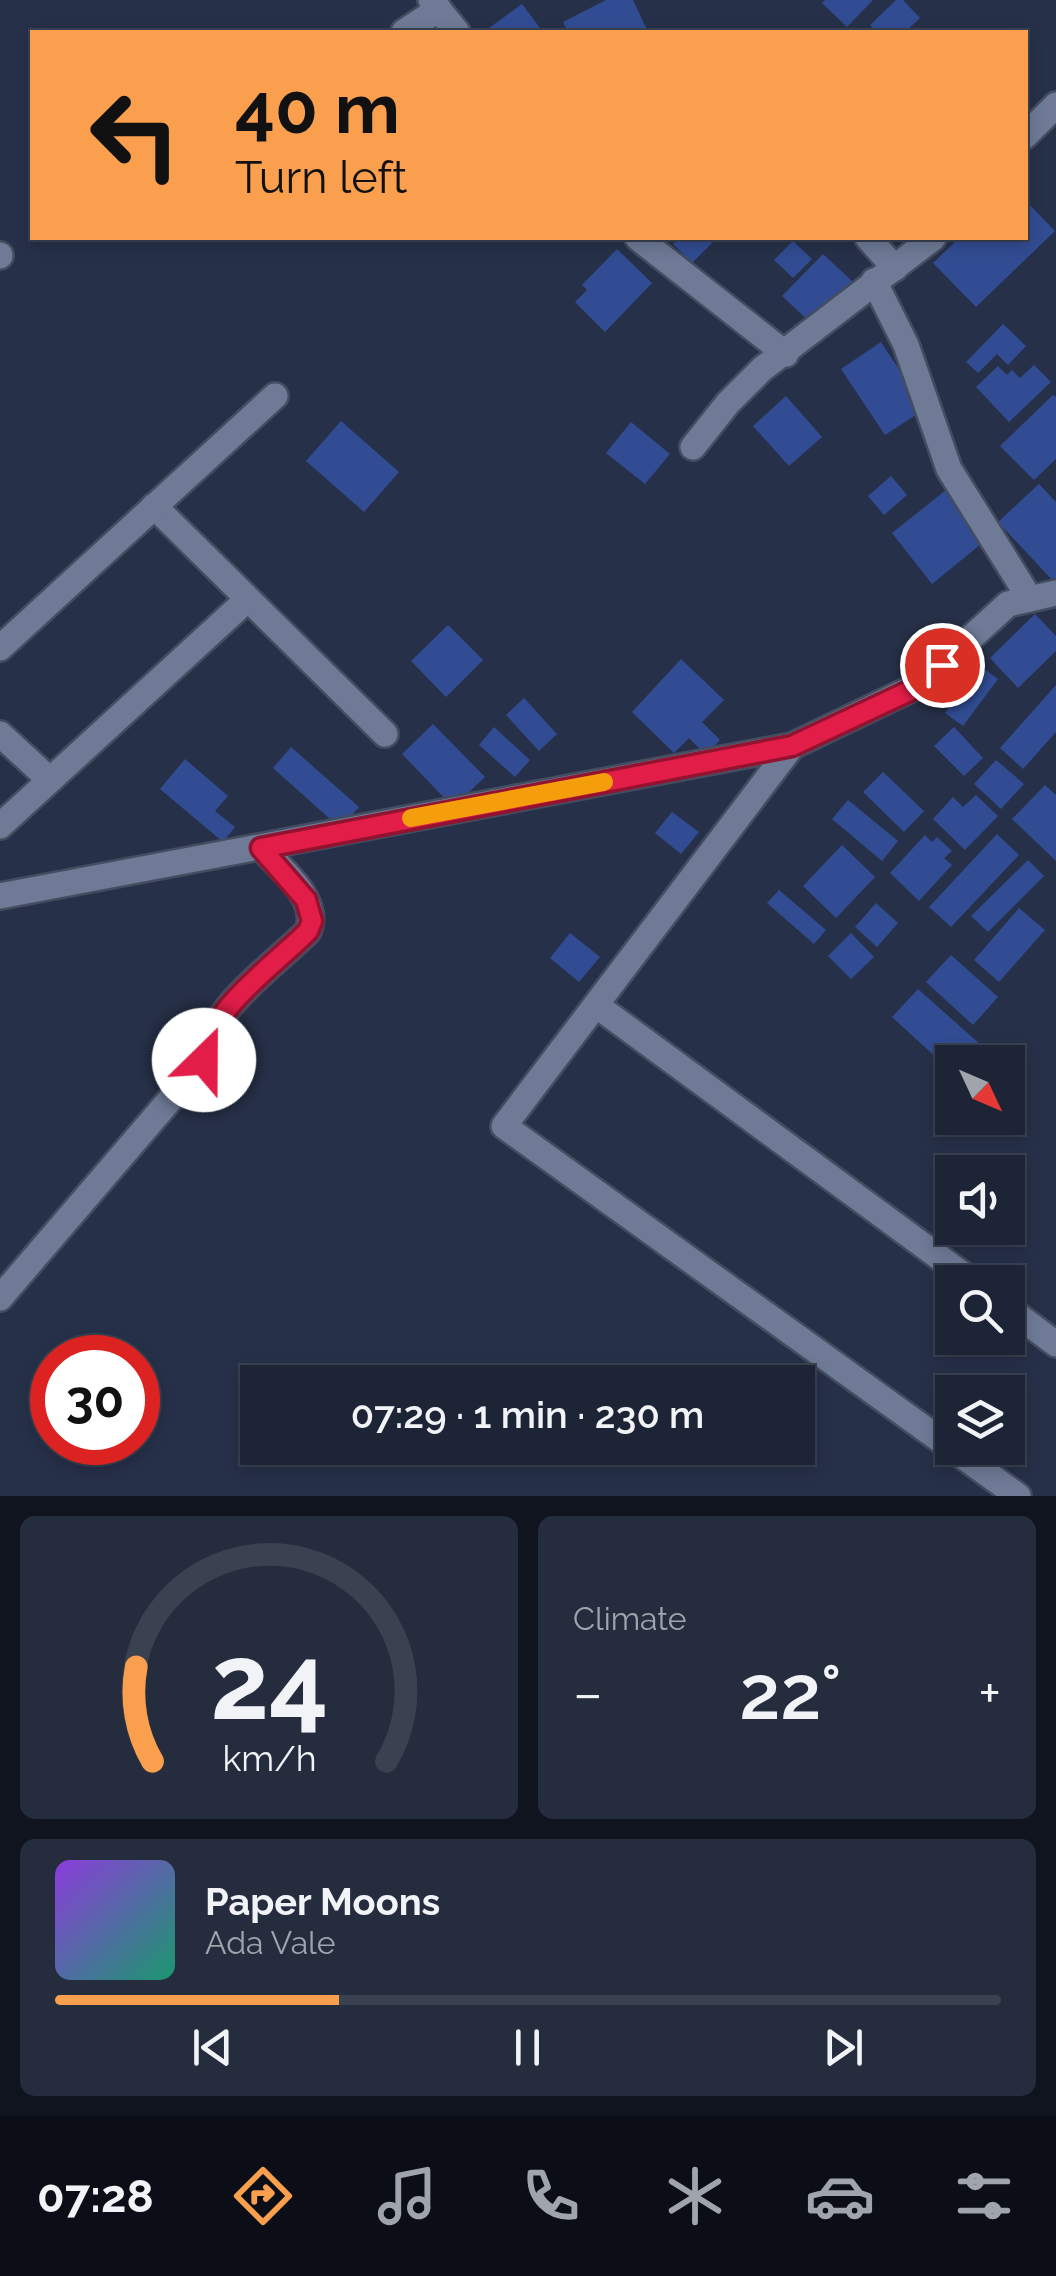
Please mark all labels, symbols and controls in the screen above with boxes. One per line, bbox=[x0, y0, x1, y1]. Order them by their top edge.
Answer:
text: 40 m bbox=[235, 67, 400, 149]
icon: left bbox=[70, 70, 200, 200]
text: Turn left bbox=[235, 151, 407, 204]
pin bbox=[900, 623, 985, 708]
icon: arrive bbox=[915, 638, 970, 693]
position arrow bbox=[152, 1008, 256, 1112]
north arrow bbox=[935, 1045, 1025, 1135]
map controls bbox=[935, 1045, 1025, 1465]
button: sound bbox=[935, 1155, 1025, 1245]
button: search bbox=[935, 1265, 1025, 1355]
speed limit sign: 30 bbox=[30, 1335, 160, 1465]
button: layers bbox=[935, 1375, 1025, 1465]
text: 07:29 · 1 min · 230 m bbox=[351, 1392, 704, 1437]
text: Climate bbox=[573, 1600, 687, 1637]
text: 24 bbox=[210, 1621, 328, 1743]
text: 22° bbox=[739, 1648, 842, 1737]
text: − bbox=[573, 1661, 603, 1726]
text: + bbox=[978, 1661, 1001, 1726]
text: km/h bbox=[222, 1737, 316, 1779]
text: Paper Moons bbox=[205, 1879, 440, 1924]
text: Ada Vale bbox=[205, 1924, 336, 1961]
icon: previous bbox=[185, 2020, 240, 2075]
icon: pause bbox=[500, 2020, 555, 2075]
icon: next bbox=[816, 2020, 871, 2075]
icon: directions bbox=[228, 2161, 298, 2231]
icon: music bbox=[372, 2161, 442, 2231]
icon: phone bbox=[516, 2161, 586, 2231]
icon: climate bbox=[660, 2161, 730, 2231]
icon: car bbox=[805, 2161, 875, 2231]
icon: filters bbox=[949, 2161, 1019, 2231]
text: 07:28 bbox=[37, 2170, 154, 2223]

